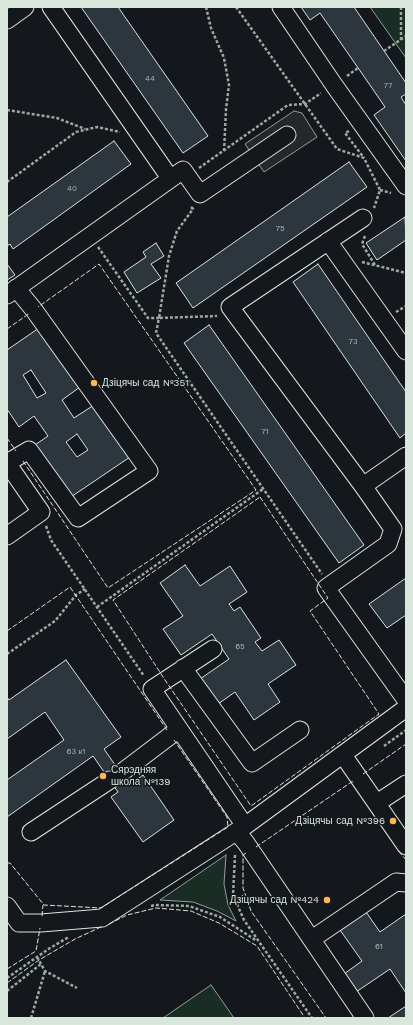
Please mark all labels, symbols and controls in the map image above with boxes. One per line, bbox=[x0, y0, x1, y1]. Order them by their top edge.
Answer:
house number: 44 bbox=[145, 74, 155, 84]
house number: 77 bbox=[384, 81, 392, 91]
house number: 40 bbox=[67, 184, 77, 194]
house number: 75 bbox=[275, 224, 285, 234]
house number: 73 bbox=[348, 337, 358, 347]
place label: Дзіцячы сад №351 bbox=[102, 377, 189, 389]
marker: Дзіцячы сад №351 bbox=[89, 378, 99, 388]
house number: 71 bbox=[261, 427, 269, 437]
house number: 65 bbox=[235, 642, 245, 652]
house number: 63 к1 bbox=[67, 747, 85, 757]
place label: Сярэдняя школа №139 bbox=[111, 764, 170, 788]
marker: Сярэдняя школа №139 bbox=[98, 771, 108, 781]
place label: Дзіцячы сад №396 bbox=[295, 815, 385, 827]
marker: Дзіцячы сад №396 bbox=[388, 816, 398, 826]
place label: Дзіцячы сад №424 bbox=[230, 894, 319, 906]
marker: Дзіцячы сад №424 bbox=[322, 895, 332, 905]
house number: 61 bbox=[375, 942, 383, 952]

